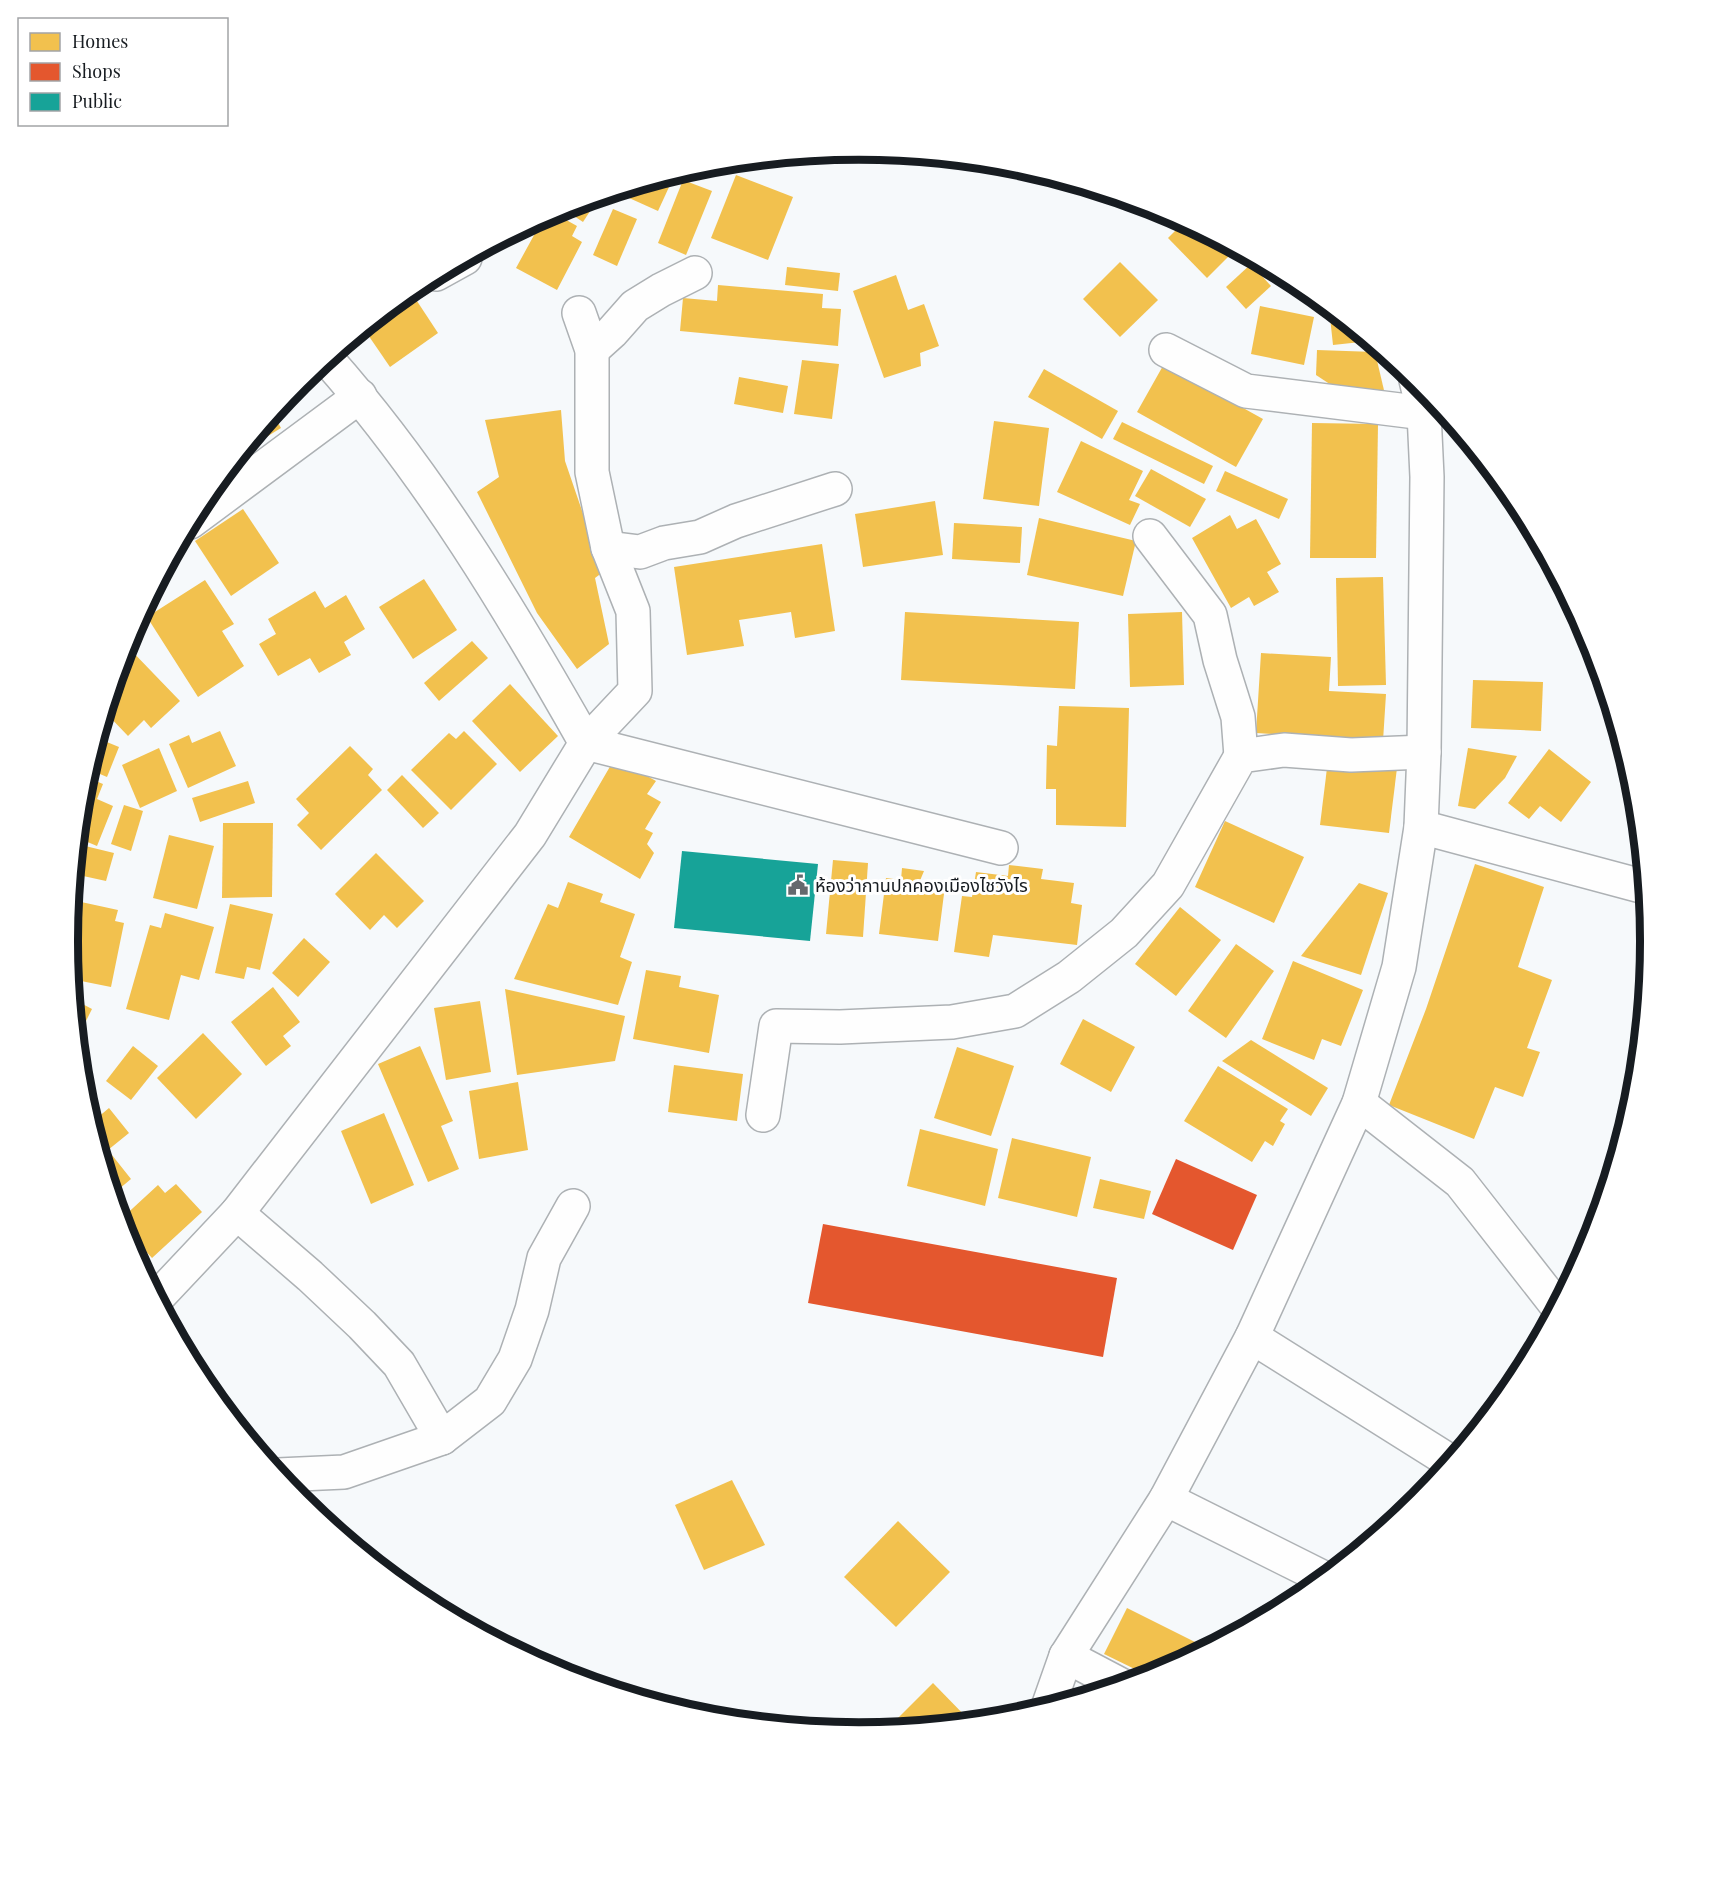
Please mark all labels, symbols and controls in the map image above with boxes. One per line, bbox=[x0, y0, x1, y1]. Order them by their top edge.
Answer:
legend bbox=[18, 18, 228, 126]
text: Homes bbox=[72, 29, 128, 53]
text: Shops bbox=[72, 59, 121, 83]
text: Public bbox=[72, 89, 122, 113]
public building icon: ห้องว่ากานปกคองเมืองไชวังไร bbox=[786, 873, 810, 897]
place label: ห้องว่ากานปกคองเมืองไชวังไร bbox=[815, 873, 1028, 897]

